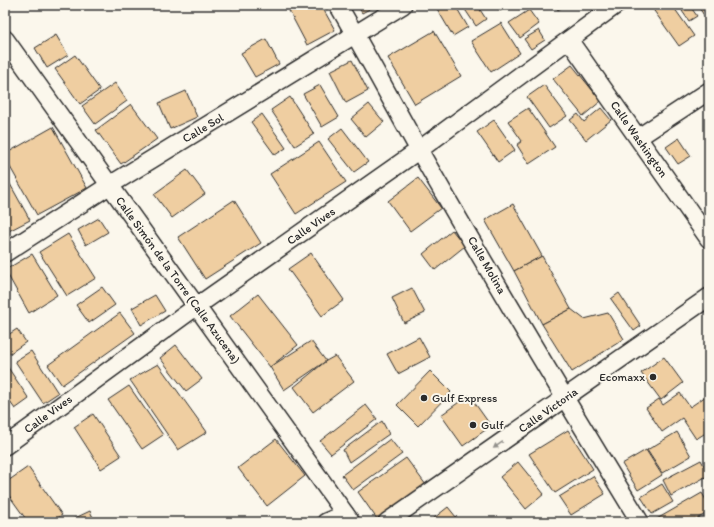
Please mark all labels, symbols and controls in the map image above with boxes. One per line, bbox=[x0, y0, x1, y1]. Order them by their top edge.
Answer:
street label: Calle Washington bbox=[607, 98, 671, 180]
street label: Calle Sol bbox=[180, 110, 227, 146]
street label: Calle Simón de la Torre (Calle Azucena) bbox=[113, 194, 243, 366]
street label: Calle Vives bbox=[284, 204, 338, 248]
street label: Calle Molina bbox=[465, 234, 509, 296]
place label: Ecomaxx bbox=[599, 370, 645, 384]
marker: Ecomaxx bbox=[648, 372, 658, 382]
street label: Calle Victoria bbox=[516, 384, 581, 436]
place label: Gulf Express bbox=[432, 391, 497, 405]
street label: Calle Vives bbox=[21, 392, 75, 436]
marker: Gulf Express bbox=[419, 393, 429, 403]
place label: Gulf bbox=[481, 418, 504, 432]
marker: Gulf bbox=[468, 420, 478, 430]
one-way arrow bbox=[493, 441, 504, 449]

